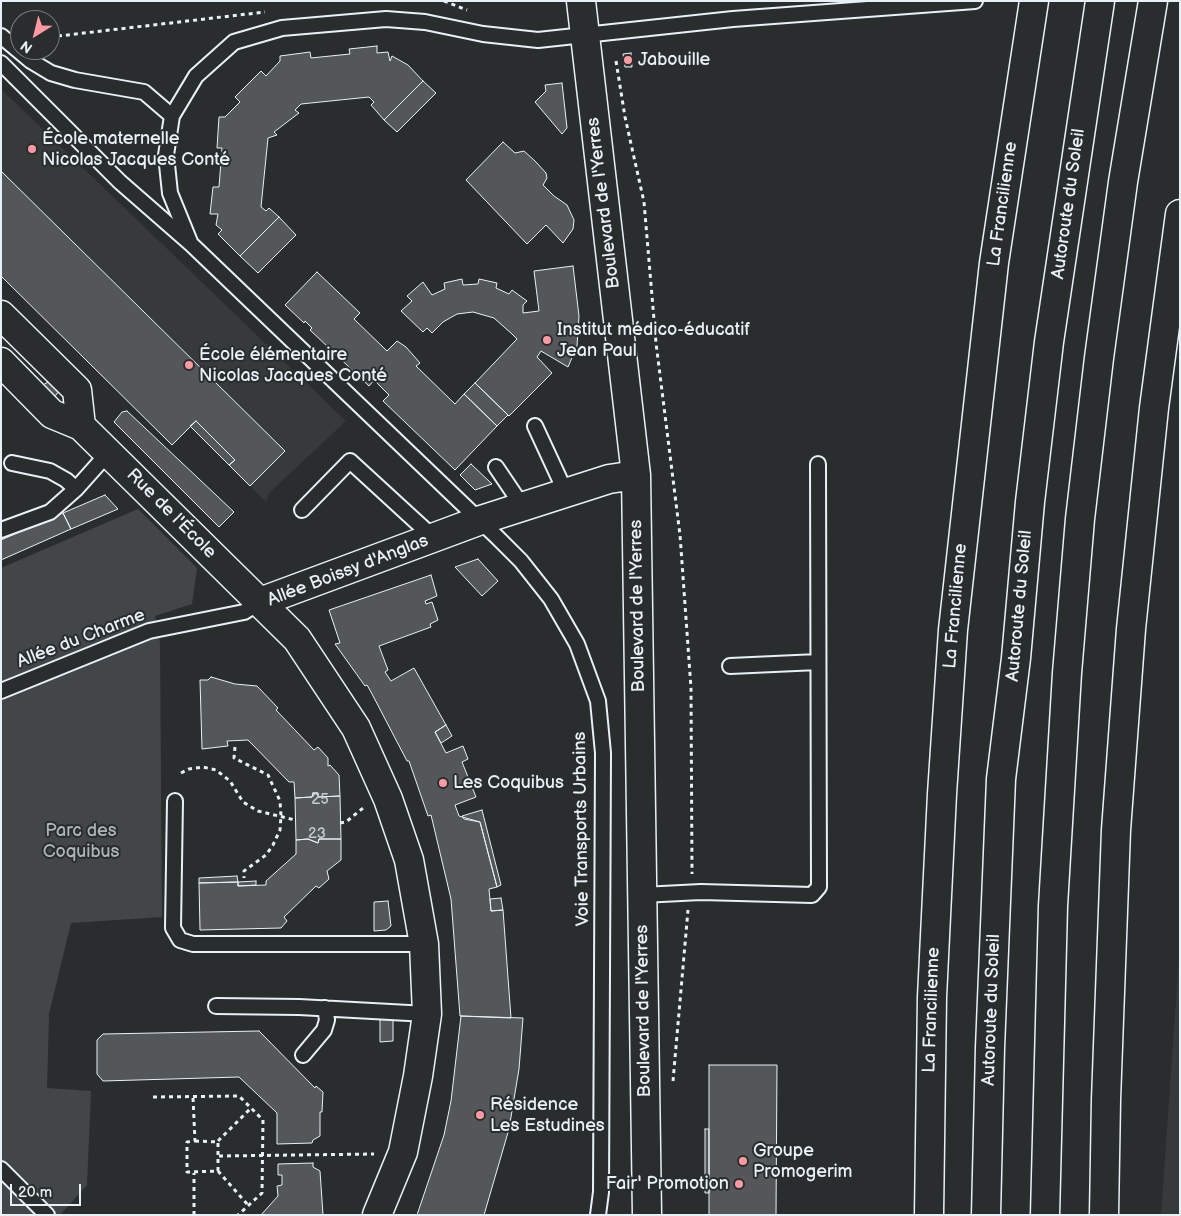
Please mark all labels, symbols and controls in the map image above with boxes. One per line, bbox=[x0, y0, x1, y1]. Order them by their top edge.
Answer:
north arrow bbox=[10, 10, 60, 60]
text: N bbox=[17, 37, 36, 57]
place label: Jabouille bbox=[638, 49, 710, 71]
marker: Jabouille bbox=[622, 54, 634, 66]
street label: Boulevard de l'Yerres bbox=[583, 116, 625, 290]
street label: Autoroute du Soleil bbox=[1048, 127, 1090, 281]
place label: École maternelle Nicolas Jacques Conté bbox=[42, 128, 230, 170]
street label: La Francilienne bbox=[984, 140, 1022, 268]
marker: École maternelle Nicolas Jacques Conté bbox=[26, 143, 38, 155]
place label: Institut médico-éducatif Jean Paul bbox=[557, 319, 750, 362]
marker: Institut médico-éducatif Jean Paul bbox=[541, 334, 553, 346]
place label: École élémentaire Nicolas Jacques Conté bbox=[199, 344, 387, 386]
marker: École élémentaire Nicolas Jacques Conté bbox=[183, 359, 195, 371]
street label: Rue de l'École bbox=[122, 465, 220, 563]
street label: Boulevard de l'Yerres bbox=[626, 520, 650, 692]
street label: Autoroute du Soleil bbox=[1003, 529, 1037, 683]
street label: Allée Boissy d'Anglas bbox=[264, 530, 432, 612]
street label: La Francilienne bbox=[940, 542, 972, 670]
street label: Allée du Charme bbox=[14, 605, 148, 673]
street label: Voie Transports Urbains bbox=[570, 731, 594, 927]
place label: Les Coquibus bbox=[453, 772, 564, 794]
marker: Les Coquibus bbox=[437, 777, 449, 789]
house number: 25 bbox=[311, 791, 329, 809]
park label: Parc des Coquibus bbox=[43, 820, 119, 862]
house number: 23 bbox=[308, 825, 326, 843]
street label: Boulevard de l'Yerres bbox=[632, 925, 656, 1097]
street label: Autoroute du Soleil bbox=[979, 934, 1005, 1086]
street label: La Francilienne bbox=[919, 947, 945, 1073]
place label: Résidence Les Estudines bbox=[490, 1094, 605, 1136]
marker: Résidence Les Estudines bbox=[474, 1109, 486, 1121]
place label: Groupe Promogerim bbox=[753, 1140, 852, 1182]
marker: Groupe Promogerim bbox=[737, 1155, 749, 1167]
place label: Fair' Promotion bbox=[606, 1173, 729, 1195]
scale bar bbox=[12, 1174, 84, 1206]
marker: Fair' Promotion bbox=[733, 1178, 745, 1190]
text: 20 m bbox=[18, 1183, 52, 1202]

